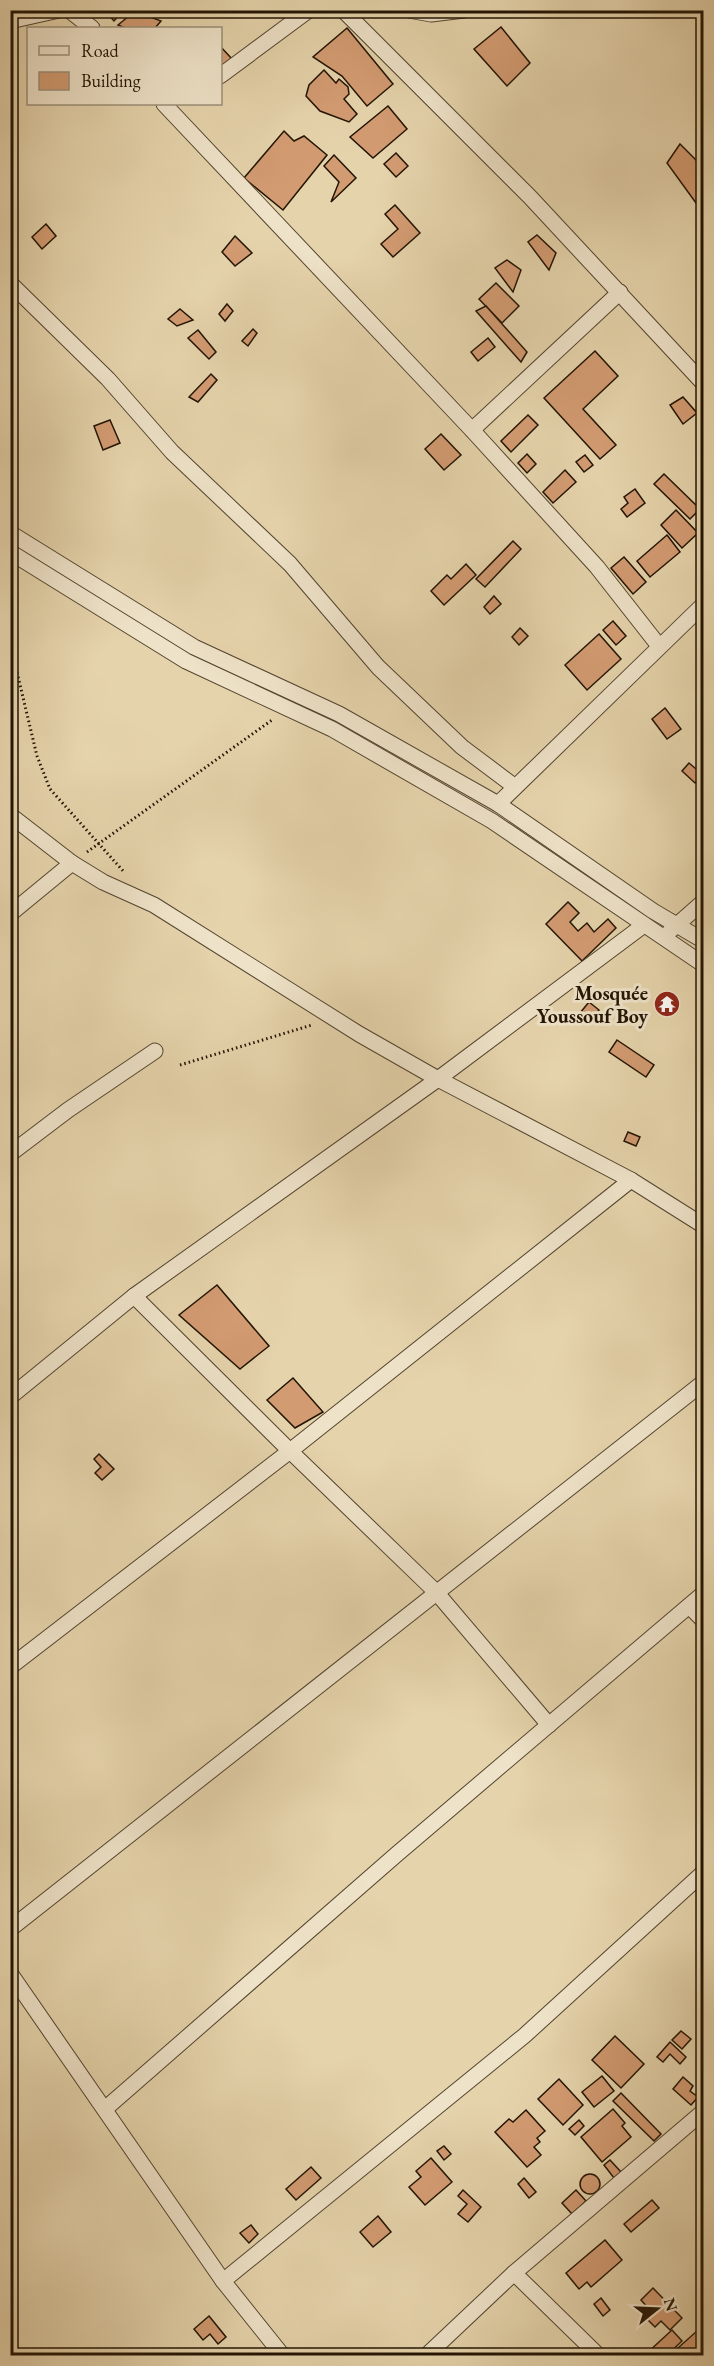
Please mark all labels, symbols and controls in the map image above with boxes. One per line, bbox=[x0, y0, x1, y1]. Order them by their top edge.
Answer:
legend bbox=[27, 27, 222, 105]
text: Road bbox=[81, 39, 120, 62]
text: Building bbox=[81, 69, 141, 92]
place label: Mosquée Youssouf Boy bbox=[537, 980, 648, 1029]
temple icon: Mosquée Youssouf Boy bbox=[652, 989, 682, 1019]
north arrow bbox=[627, 2279, 687, 2339]
text: N bbox=[659, 2295, 683, 2314]

